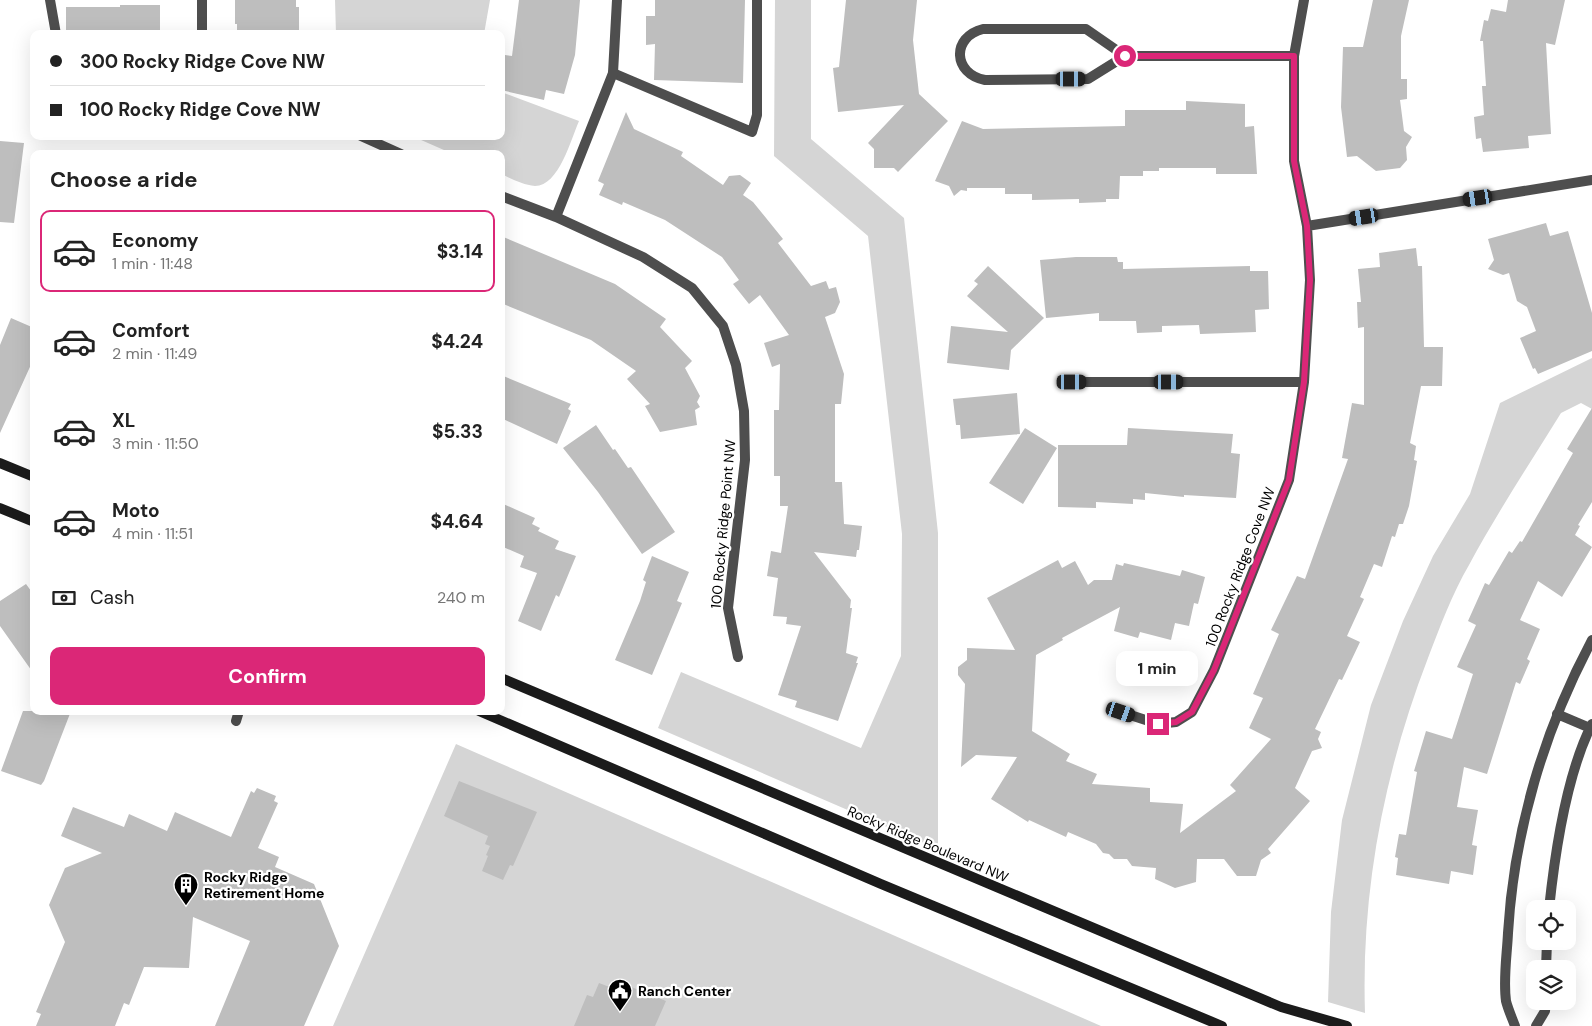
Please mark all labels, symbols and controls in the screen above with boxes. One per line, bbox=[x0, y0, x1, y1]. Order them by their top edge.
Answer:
route start bbox=[1114, 45, 1136, 67]
text: 300 Rocky Ridge Cove NW bbox=[80, 49, 325, 74]
car bbox=[1056, 72, 1086, 87]
text: 100 Rocky Ridge Cove NW bbox=[80, 97, 321, 122]
text: Choose a ride bbox=[50, 165, 198, 194]
car bbox=[1462, 188, 1493, 208]
car bbox=[1348, 207, 1379, 227]
text: Economy bbox=[112, 228, 199, 253]
icon: car bbox=[52, 229, 97, 274]
text: $3.14 bbox=[437, 239, 483, 264]
text: 1 min · 11:48 bbox=[112, 253, 193, 274]
text: Comfort bbox=[112, 318, 190, 343]
icon: car bbox=[52, 319, 97, 364]
text: $4.24 bbox=[431, 329, 483, 354]
text: 2 min · 11:49 bbox=[112, 343, 197, 364]
car bbox=[1057, 375, 1087, 390]
car bbox=[1154, 375, 1184, 390]
text: XL bbox=[112, 408, 135, 433]
icon: car bbox=[52, 409, 97, 454]
text: $5.33 bbox=[432, 419, 483, 444]
text: 3 min · 11:50 bbox=[112, 433, 199, 454]
street label: 100 Rocky Ridge Point NW bbox=[707, 438, 739, 609]
street label: 100 Rocky Ridge Cove NW bbox=[1201, 484, 1279, 649]
text: Moto bbox=[112, 498, 160, 523]
icon: car bbox=[52, 499, 97, 544]
text: $4.64 bbox=[431, 509, 483, 534]
text: 4 min · 11:51 bbox=[112, 523, 193, 544]
icon: cash bbox=[50, 584, 78, 612]
text: Cash bbox=[90, 585, 134, 610]
text: 240 m bbox=[437, 587, 485, 608]
button: Confirm bbox=[50, 647, 485, 705]
callout: 1 min bbox=[1117, 652, 1199, 686]
text: 1 min bbox=[1138, 658, 1176, 679]
car bbox=[1104, 700, 1137, 724]
route end bbox=[1147, 713, 1169, 735]
street label: Rocky Ridge Boulevard NW bbox=[845, 802, 1012, 886]
place label: Rocky Ridge Retirement Home bbox=[204, 868, 324, 902]
building icon: Rocky Ridge Retirement Home bbox=[173, 872, 199, 906]
map controls bbox=[1526, 900, 1576, 1010]
button: locate bbox=[1526, 900, 1576, 950]
button: layers bbox=[1526, 960, 1576, 1010]
public building icon: Ranch Center bbox=[607, 978, 633, 1012]
place label: Ranch Center bbox=[638, 982, 732, 1000]

